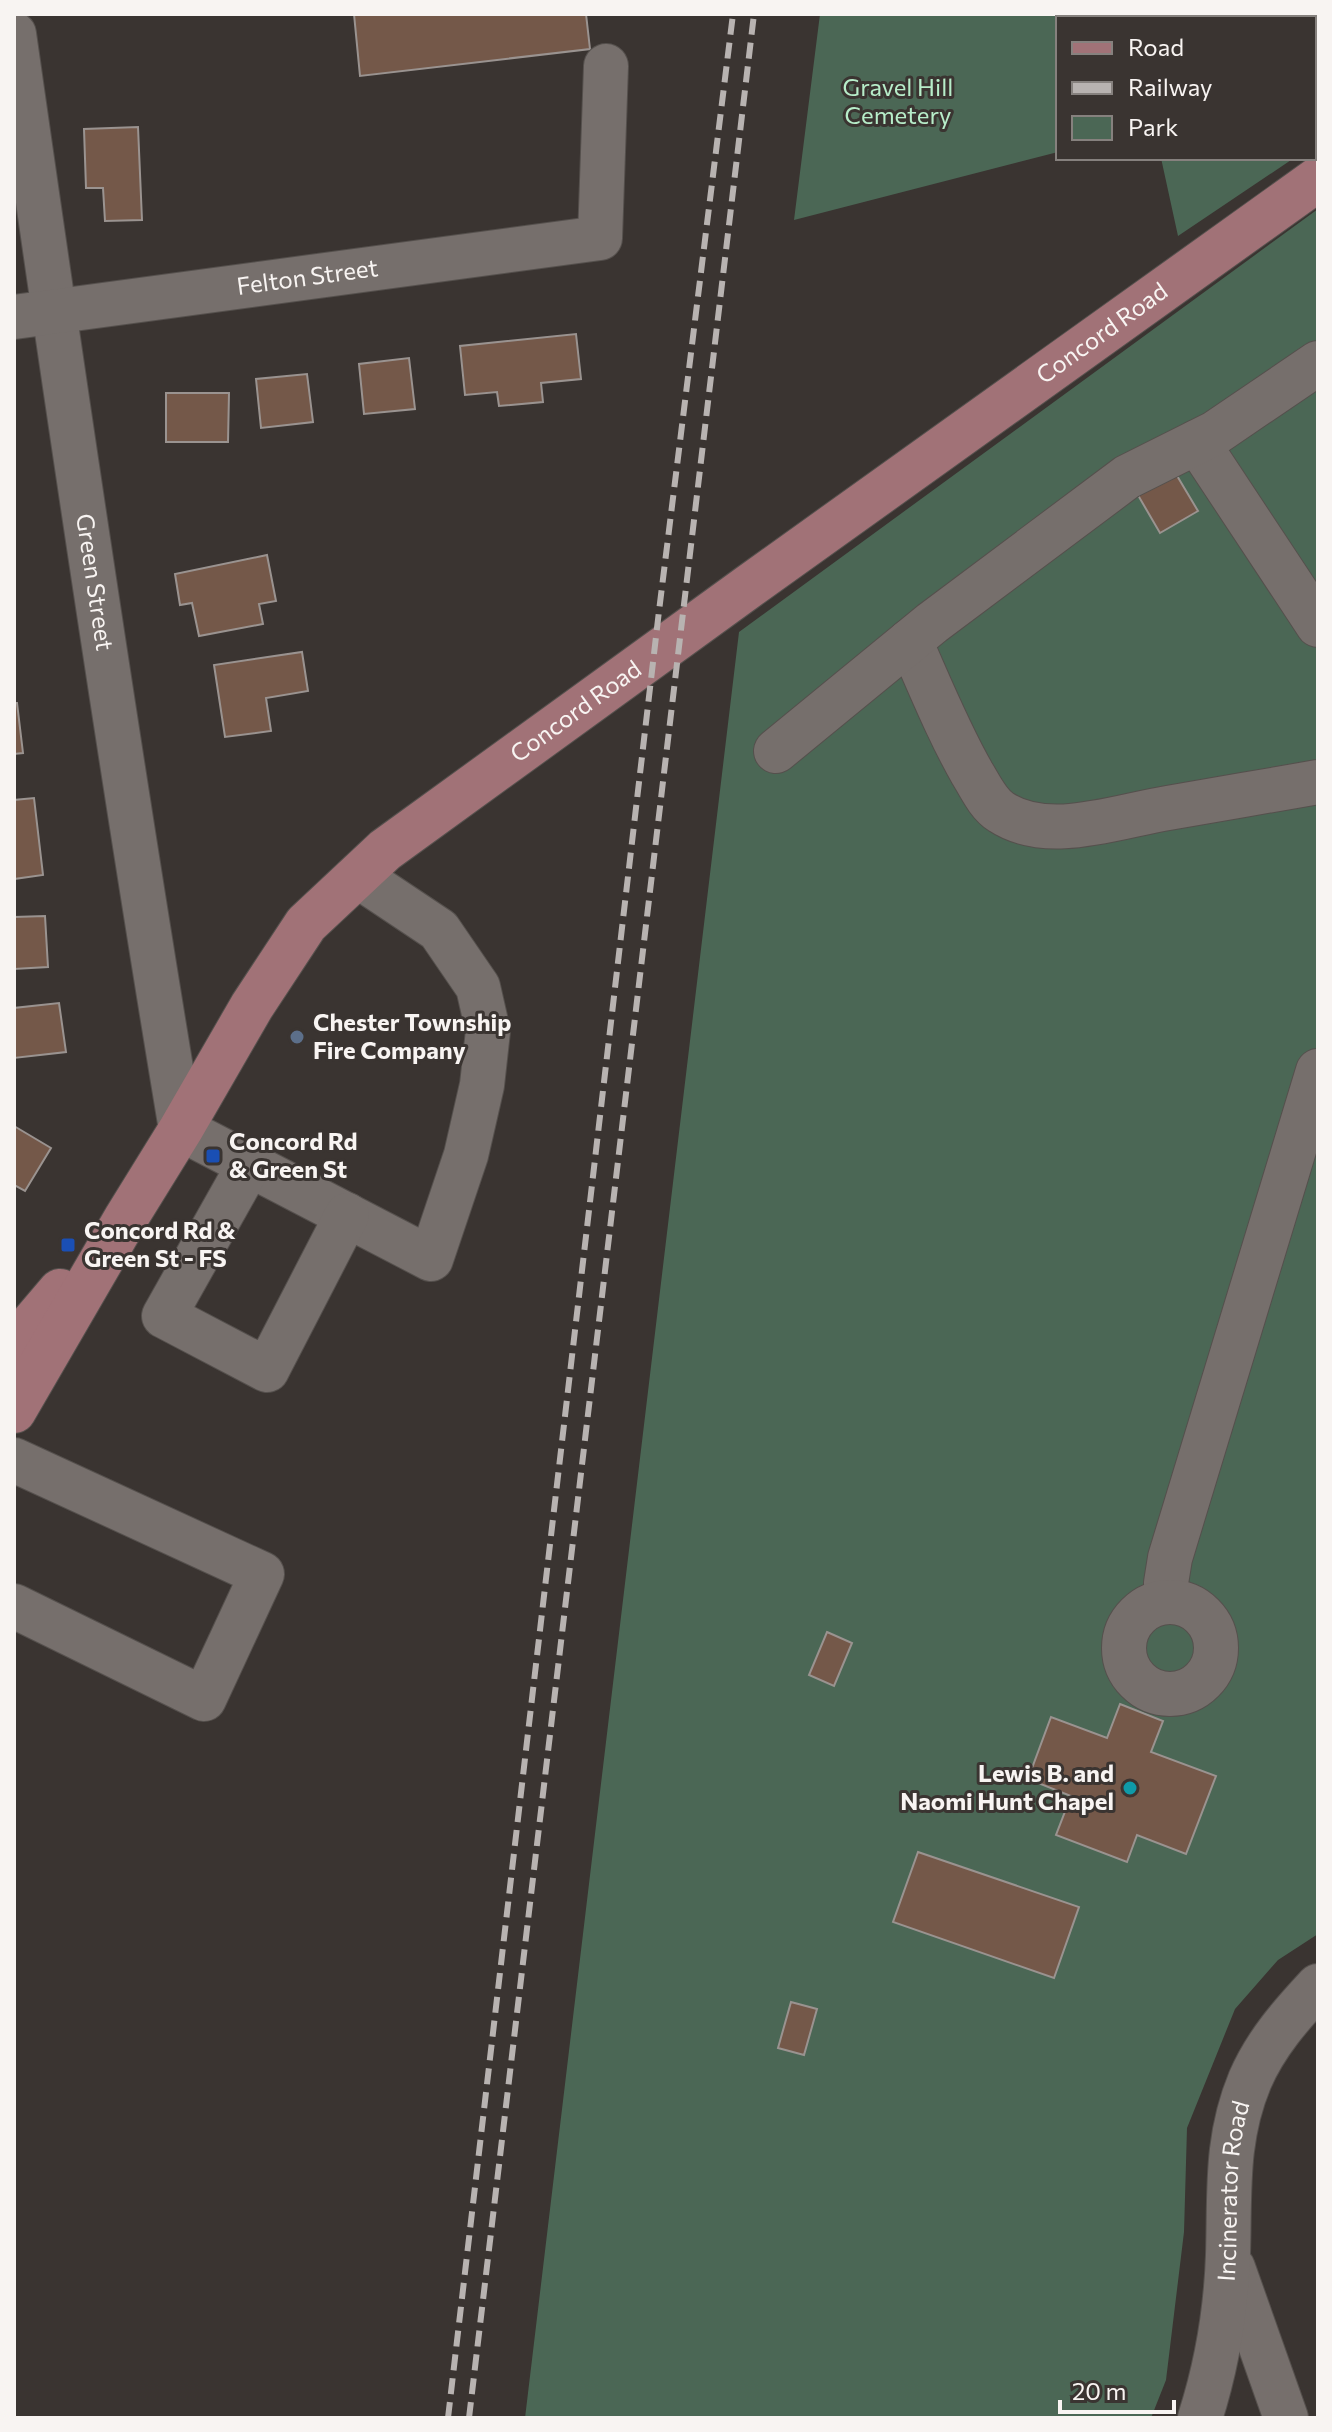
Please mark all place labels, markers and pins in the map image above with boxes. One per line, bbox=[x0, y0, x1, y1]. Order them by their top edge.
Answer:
place label: Chester Township Fire Company bbox=[313, 1007, 511, 1064]
marker: Chester Township Fire Company bbox=[288, 1028, 306, 1046]
place label: Concord Rd & Green St bbox=[229, 1126, 358, 1183]
marker: Concord Rd & Green St bbox=[204, 1147, 222, 1165]
place label: Concord Rd & Green St - FS bbox=[84, 1215, 236, 1272]
marker: Concord Rd & Green St - FS bbox=[59, 1236, 77, 1254]
place label: Lewis B. and Naomi Hunt Chapel bbox=[900, 1758, 1114, 1815]
marker: Lewis B. and Naomi Hunt Chapel bbox=[1121, 1779, 1139, 1797]

